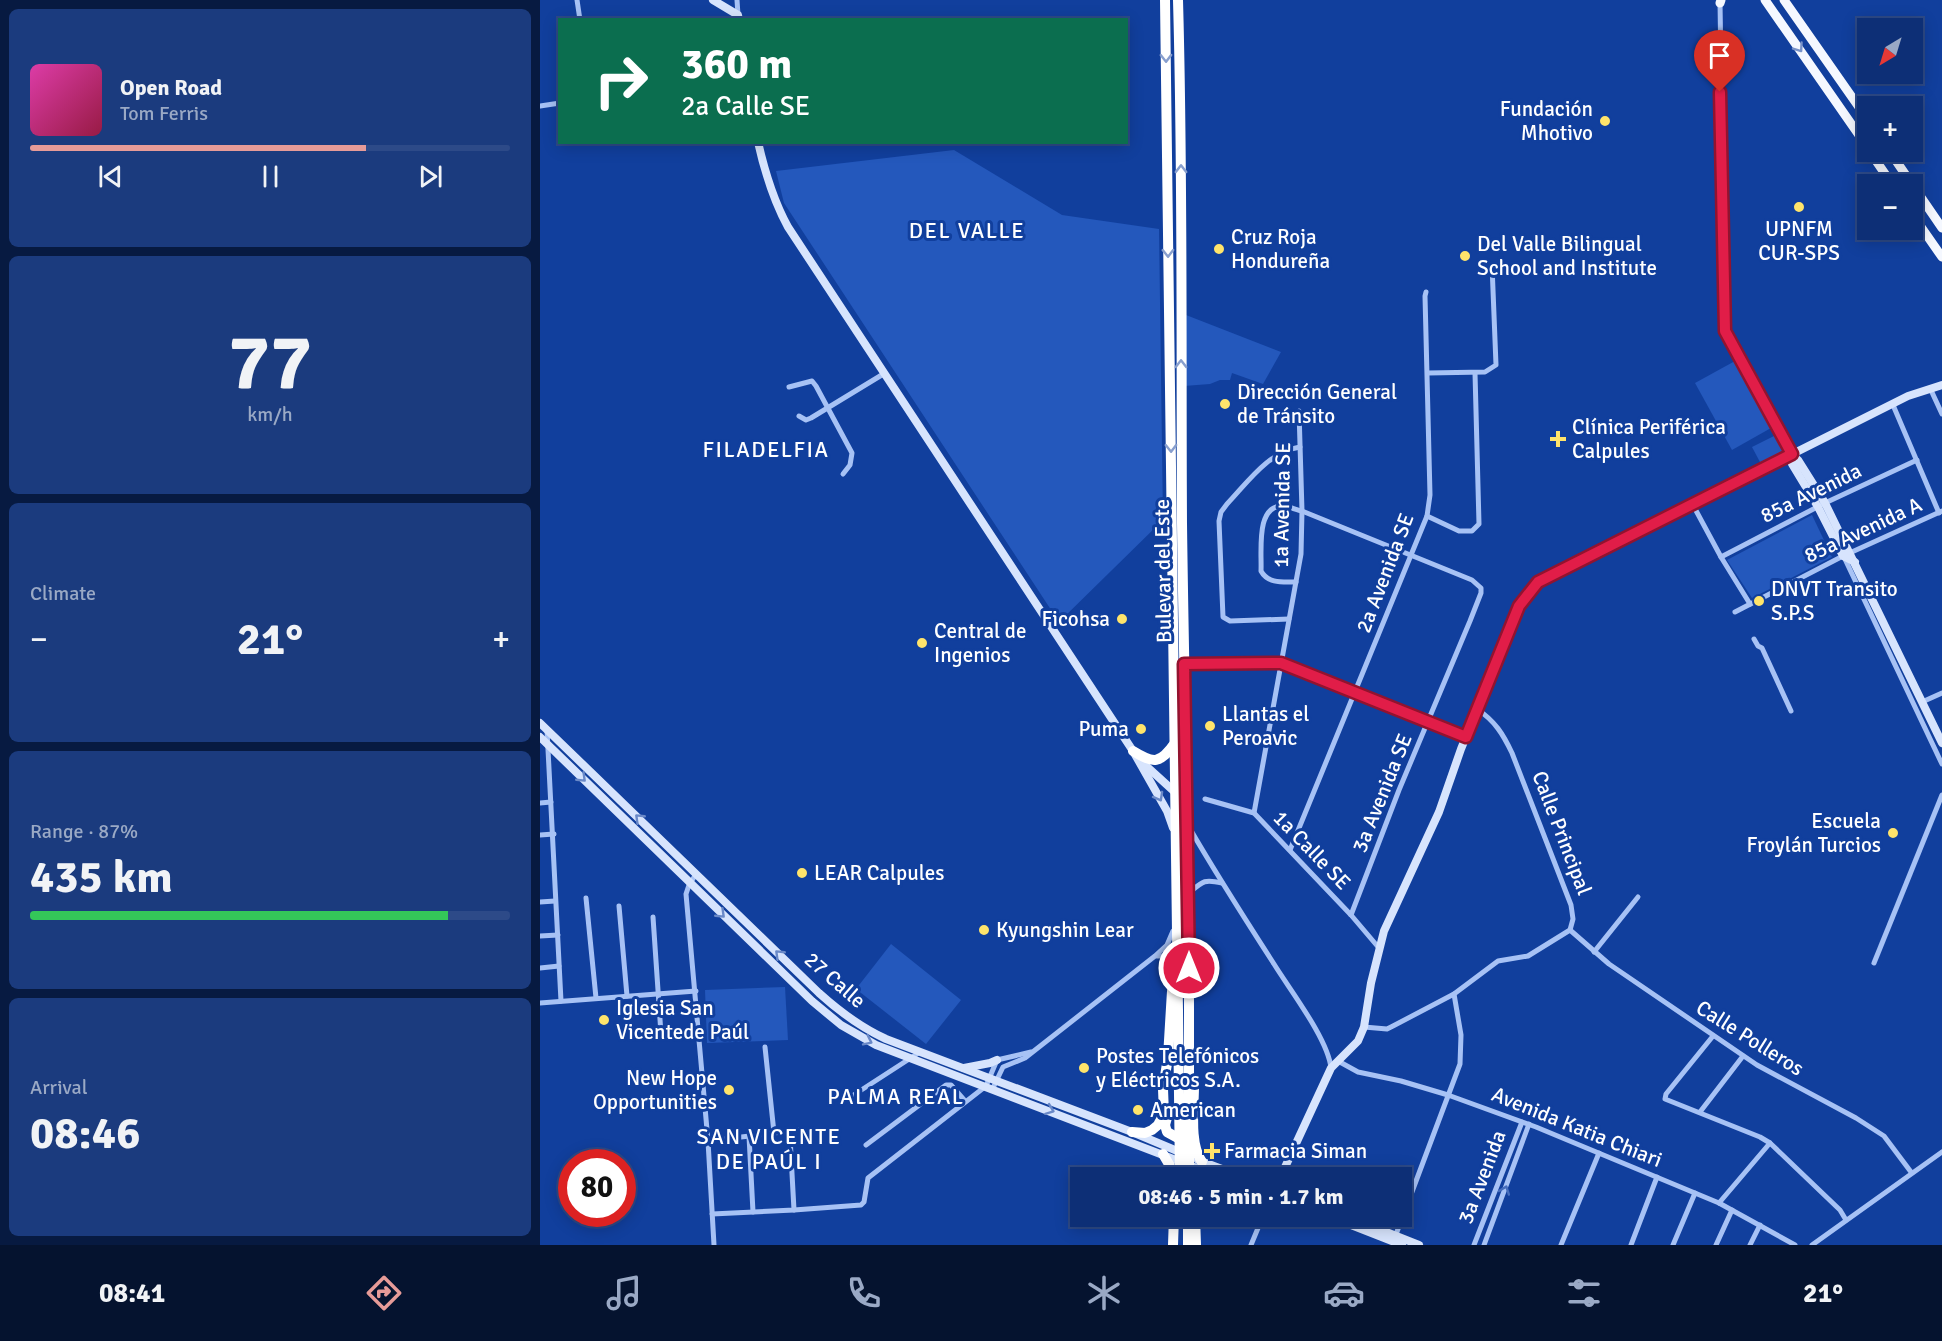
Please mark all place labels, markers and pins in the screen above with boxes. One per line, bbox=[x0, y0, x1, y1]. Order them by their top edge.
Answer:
pin bbox=[1694, 30, 1745, 92]
place label: Fundación Mhotivo bbox=[1500, 96, 1593, 146]
marker: Fundación Mhotivo bbox=[1598, 114, 1612, 128]
marker: UPNFM CUR-SPS bbox=[1792, 200, 1806, 214]
place label: UPNFM CUR-SPS bbox=[1758, 216, 1840, 266]
place label: Cruz Roja Hondureña bbox=[1231, 224, 1330, 274]
place label: Del Valle Bilingual School and Institute bbox=[1477, 231, 1657, 281]
marker: Cruz Roja Hondureña bbox=[1212, 242, 1226, 256]
marker: Del Valle Bilingual School and Institute bbox=[1458, 249, 1472, 263]
place label: Dirección General de Tránsito bbox=[1237, 379, 1397, 429]
marker: Dirección General de Tránsito bbox=[1218, 397, 1232, 411]
place label: Clínica Periférica Calpules bbox=[1572, 414, 1726, 464]
marker: Clínica Periférica Calpules bbox=[1549, 430, 1567, 448]
place label: DNVT Transito S.P.S bbox=[1771, 576, 1898, 626]
marker: DNVT Transito S.P.S bbox=[1752, 594, 1766, 608]
place label: Ficohsa bbox=[1041, 606, 1110, 632]
marker: Ficohsa bbox=[1115, 612, 1129, 626]
place label: Central de Ingenios bbox=[934, 618, 1027, 668]
marker: Central de Ingenios bbox=[915, 636, 929, 650]
place label: Llantas el Peroavic bbox=[1222, 701, 1310, 751]
place label: Puma bbox=[1078, 716, 1129, 742]
marker: Llantas el Peroavic bbox=[1203, 719, 1217, 733]
marker: Puma bbox=[1134, 722, 1148, 736]
place label: Escuela Froylán Turcios bbox=[1747, 808, 1881, 858]
marker: Escuela Froylán Turcios bbox=[1886, 826, 1900, 840]
place label: LEAR Calpules bbox=[814, 860, 944, 886]
marker: LEAR Calpules bbox=[795, 866, 809, 880]
place label: Kyungshin Lear bbox=[996, 917, 1134, 943]
marker: Kyungshin Lear bbox=[977, 923, 991, 937]
place label: Iglesia San Vicentede Paúl bbox=[616, 995, 749, 1045]
marker: Iglesia San Vicentede Paúl bbox=[597, 1013, 611, 1027]
place label: Postes Telefónicos y Eléctricos S.A. bbox=[1096, 1043, 1259, 1093]
marker: Postes Telefónicos y Eléctricos S.A. bbox=[1077, 1061, 1091, 1075]
place label: New Hope Opportunities bbox=[593, 1065, 717, 1115]
marker: New Hope Opportunities bbox=[722, 1083, 736, 1097]
place label: American bbox=[1150, 1097, 1236, 1123]
marker: American bbox=[1131, 1103, 1145, 1117]
place label: Farmacia Siman bbox=[1224, 1138, 1367, 1164]
marker: Farmacia Siman bbox=[1205, 1144, 1219, 1158]

